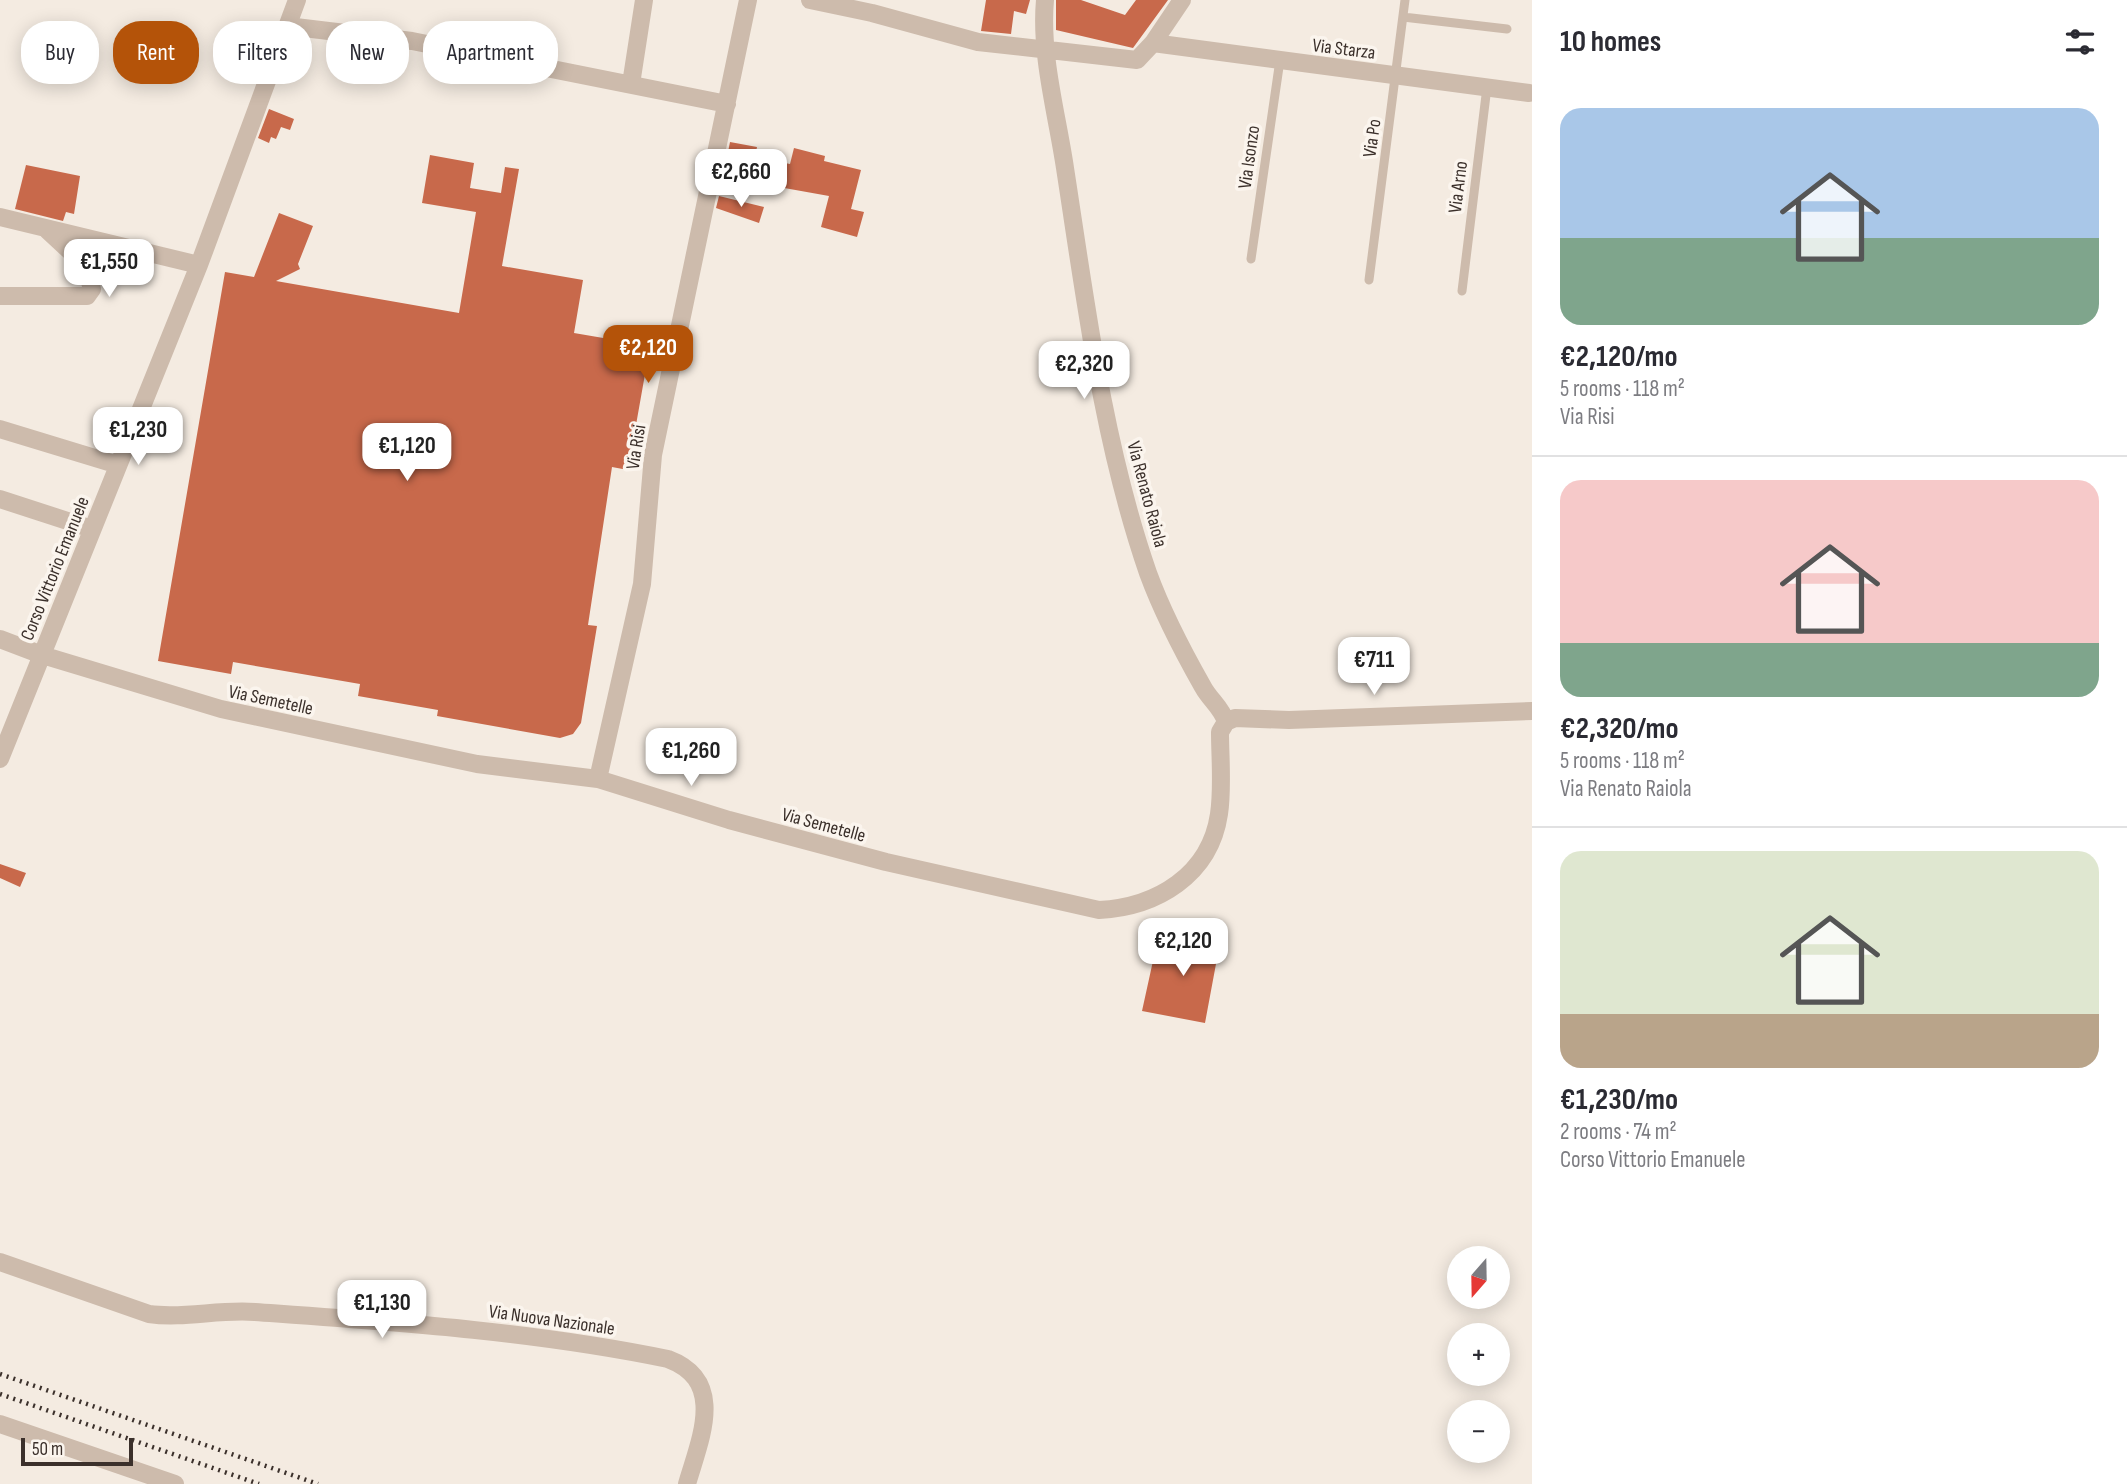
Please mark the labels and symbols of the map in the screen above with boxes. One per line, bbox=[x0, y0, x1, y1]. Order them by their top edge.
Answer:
street label: Via Starza bbox=[1311, 34, 1377, 65]
street label: Via Po bbox=[1358, 118, 1387, 159]
street label: Via Isonzo bbox=[1234, 124, 1265, 190]
pin: €2,660 bbox=[684, 150, 798, 209]
street label: Via Arno bbox=[1444, 160, 1473, 215]
pin: €1,550 bbox=[52, 240, 166, 299]
pin: €2,120 bbox=[591, 326, 705, 385]
pin: €2,320 bbox=[1027, 342, 1141, 401]
pin: €1,230 bbox=[81, 407, 195, 467]
street label: Via Risi bbox=[622, 423, 651, 471]
pin: €1,120 bbox=[350, 424, 464, 483]
street label: Via Renato Raiola bbox=[1121, 439, 1172, 550]
street label: Corso Vittorio Emanuele bbox=[16, 493, 95, 644]
pin: €711 bbox=[1333, 638, 1415, 697]
street label: Via Semetelle bbox=[226, 680, 315, 721]
pin: €1,260 bbox=[634, 728, 748, 788]
street label: Via Semetelle bbox=[779, 803, 868, 848]
pin: €2,120 bbox=[1126, 918, 1240, 978]
north arrow bbox=[1447, 1246, 1510, 1309]
pin: €1,130 bbox=[325, 1280, 439, 1340]
street label: Via Nuova Nazionale bbox=[487, 1300, 616, 1341]
scale bar bbox=[21, 1435, 133, 1467]

